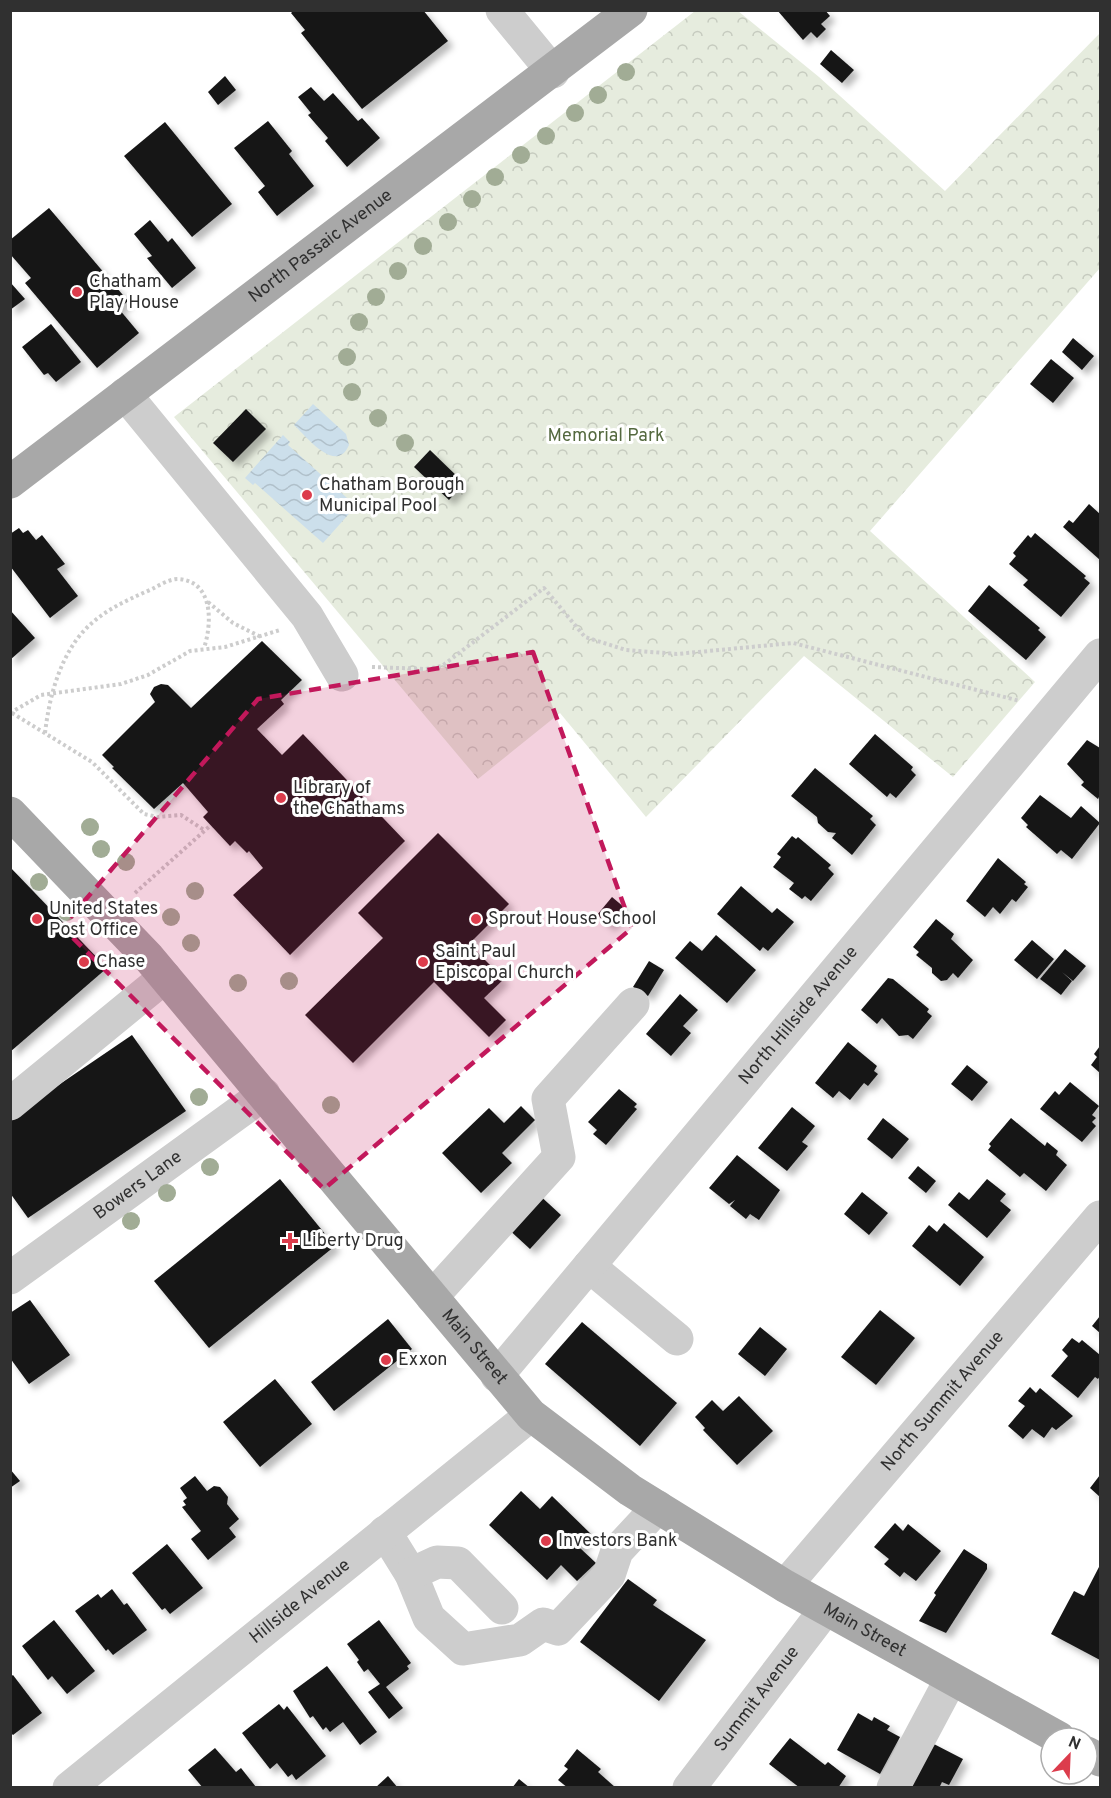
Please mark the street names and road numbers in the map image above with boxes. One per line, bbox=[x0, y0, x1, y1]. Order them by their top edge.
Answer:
street label: North Passaic Avenue bbox=[244, 184, 397, 308]
street label: North Hillside Avenue bbox=[734, 941, 863, 1090]
street label: Bowers Lane bbox=[89, 1146, 187, 1225]
street label: Main Street bbox=[436, 1304, 513, 1390]
street label: North Summit Avenue bbox=[876, 1326, 1009, 1476]
street label: Hillside Avenue bbox=[245, 1554, 355, 1649]
street label: Main Street bbox=[819, 1598, 910, 1663]
street label: Summit Avenue bbox=[709, 1642, 805, 1756]

